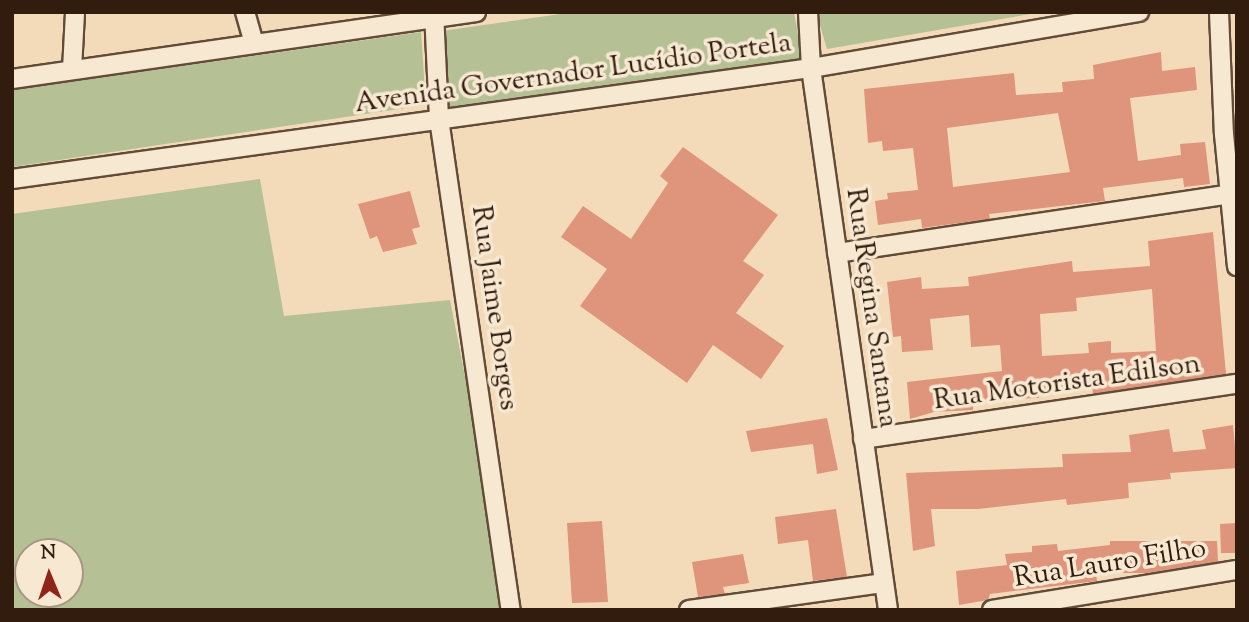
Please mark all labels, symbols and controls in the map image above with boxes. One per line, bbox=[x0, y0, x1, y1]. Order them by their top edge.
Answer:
street label: Avenida Governador Lucídio Portela bbox=[353, 27, 793, 121]
street label: Rua Regina Santana bbox=[838, 186, 904, 430]
street label: Rua Jaime Borges bbox=[463, 204, 525, 412]
street label: Rua Motorista Edilson bbox=[932, 348, 1202, 418]
street label: Rua Lauro Filho bbox=[1012, 532, 1208, 596]
north arrow bbox=[14, 538, 84, 608]
text: N bbox=[40, 540, 56, 567]

